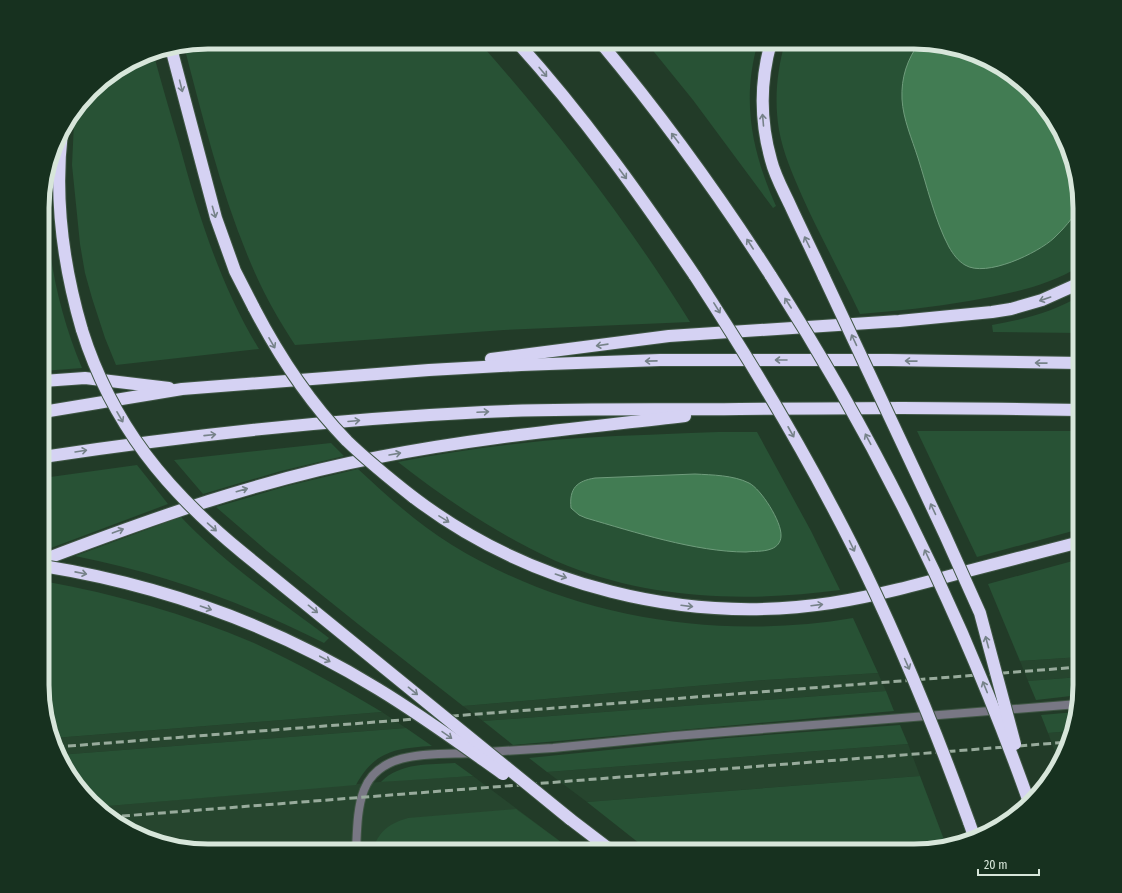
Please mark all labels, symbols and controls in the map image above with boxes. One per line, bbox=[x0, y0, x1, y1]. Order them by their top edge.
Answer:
one-way arrow bbox=[538, 67, 547, 77]
one-way arrow bbox=[177, 79, 185, 92]
one-way arrow bbox=[760, 114, 767, 127]
one-way arrow bbox=[671, 132, 679, 143]
one-way arrow bbox=[619, 168, 627, 179]
one-way arrow bbox=[211, 205, 218, 218]
one-way arrow bbox=[803, 236, 810, 248]
one-way arrow bbox=[746, 239, 754, 250]
one-way arrow bbox=[1038, 296, 1051, 303]
one-way arrow bbox=[784, 297, 792, 309]
one-way arrow bbox=[712, 303, 721, 314]
one-way arrow bbox=[850, 334, 857, 346]
one-way arrow bbox=[269, 337, 277, 349]
one-way arrow bbox=[596, 341, 609, 348]
one-way arrow bbox=[775, 356, 788, 364]
one-way arrow bbox=[645, 357, 658, 364]
one-way arrow bbox=[905, 357, 918, 365]
one-way arrow bbox=[1035, 359, 1048, 367]
one-way arrow bbox=[476, 408, 489, 416]
one-way arrow bbox=[117, 411, 125, 423]
one-way arrow bbox=[347, 417, 360, 424]
one-way arrow bbox=[788, 425, 796, 437]
one-way arrow bbox=[203, 431, 216, 438]
one-way arrow bbox=[864, 433, 871, 445]
one-way arrow bbox=[75, 447, 88, 455]
one-way arrow bbox=[389, 449, 402, 457]
one-way arrow bbox=[235, 486, 248, 493]
one-way arrow bbox=[929, 503, 936, 515]
one-way arrow bbox=[439, 515, 450, 523]
one-way arrow bbox=[207, 523, 217, 532]
one-way arrow bbox=[112, 527, 125, 534]
one-way arrow bbox=[849, 540, 857, 552]
one-way arrow bbox=[923, 549, 930, 561]
one-way arrow bbox=[74, 569, 87, 577]
one-way arrow bbox=[554, 573, 566, 581]
one-way arrow bbox=[810, 601, 823, 609]
one-way arrow bbox=[680, 602, 693, 609]
one-way arrow bbox=[200, 604, 212, 612]
one-way arrow bbox=[307, 605, 318, 614]
one-way arrow bbox=[983, 635, 991, 648]
one-way arrow bbox=[319, 656, 331, 664]
one-way arrow bbox=[904, 658, 911, 670]
one-way arrow bbox=[980, 681, 988, 693]
one-way arrow bbox=[408, 687, 419, 696]
one-way arrow bbox=[442, 731, 453, 739]
scale bar bbox=[978, 851, 1039, 877]
text: 20 m bbox=[984, 858, 1008, 872]

